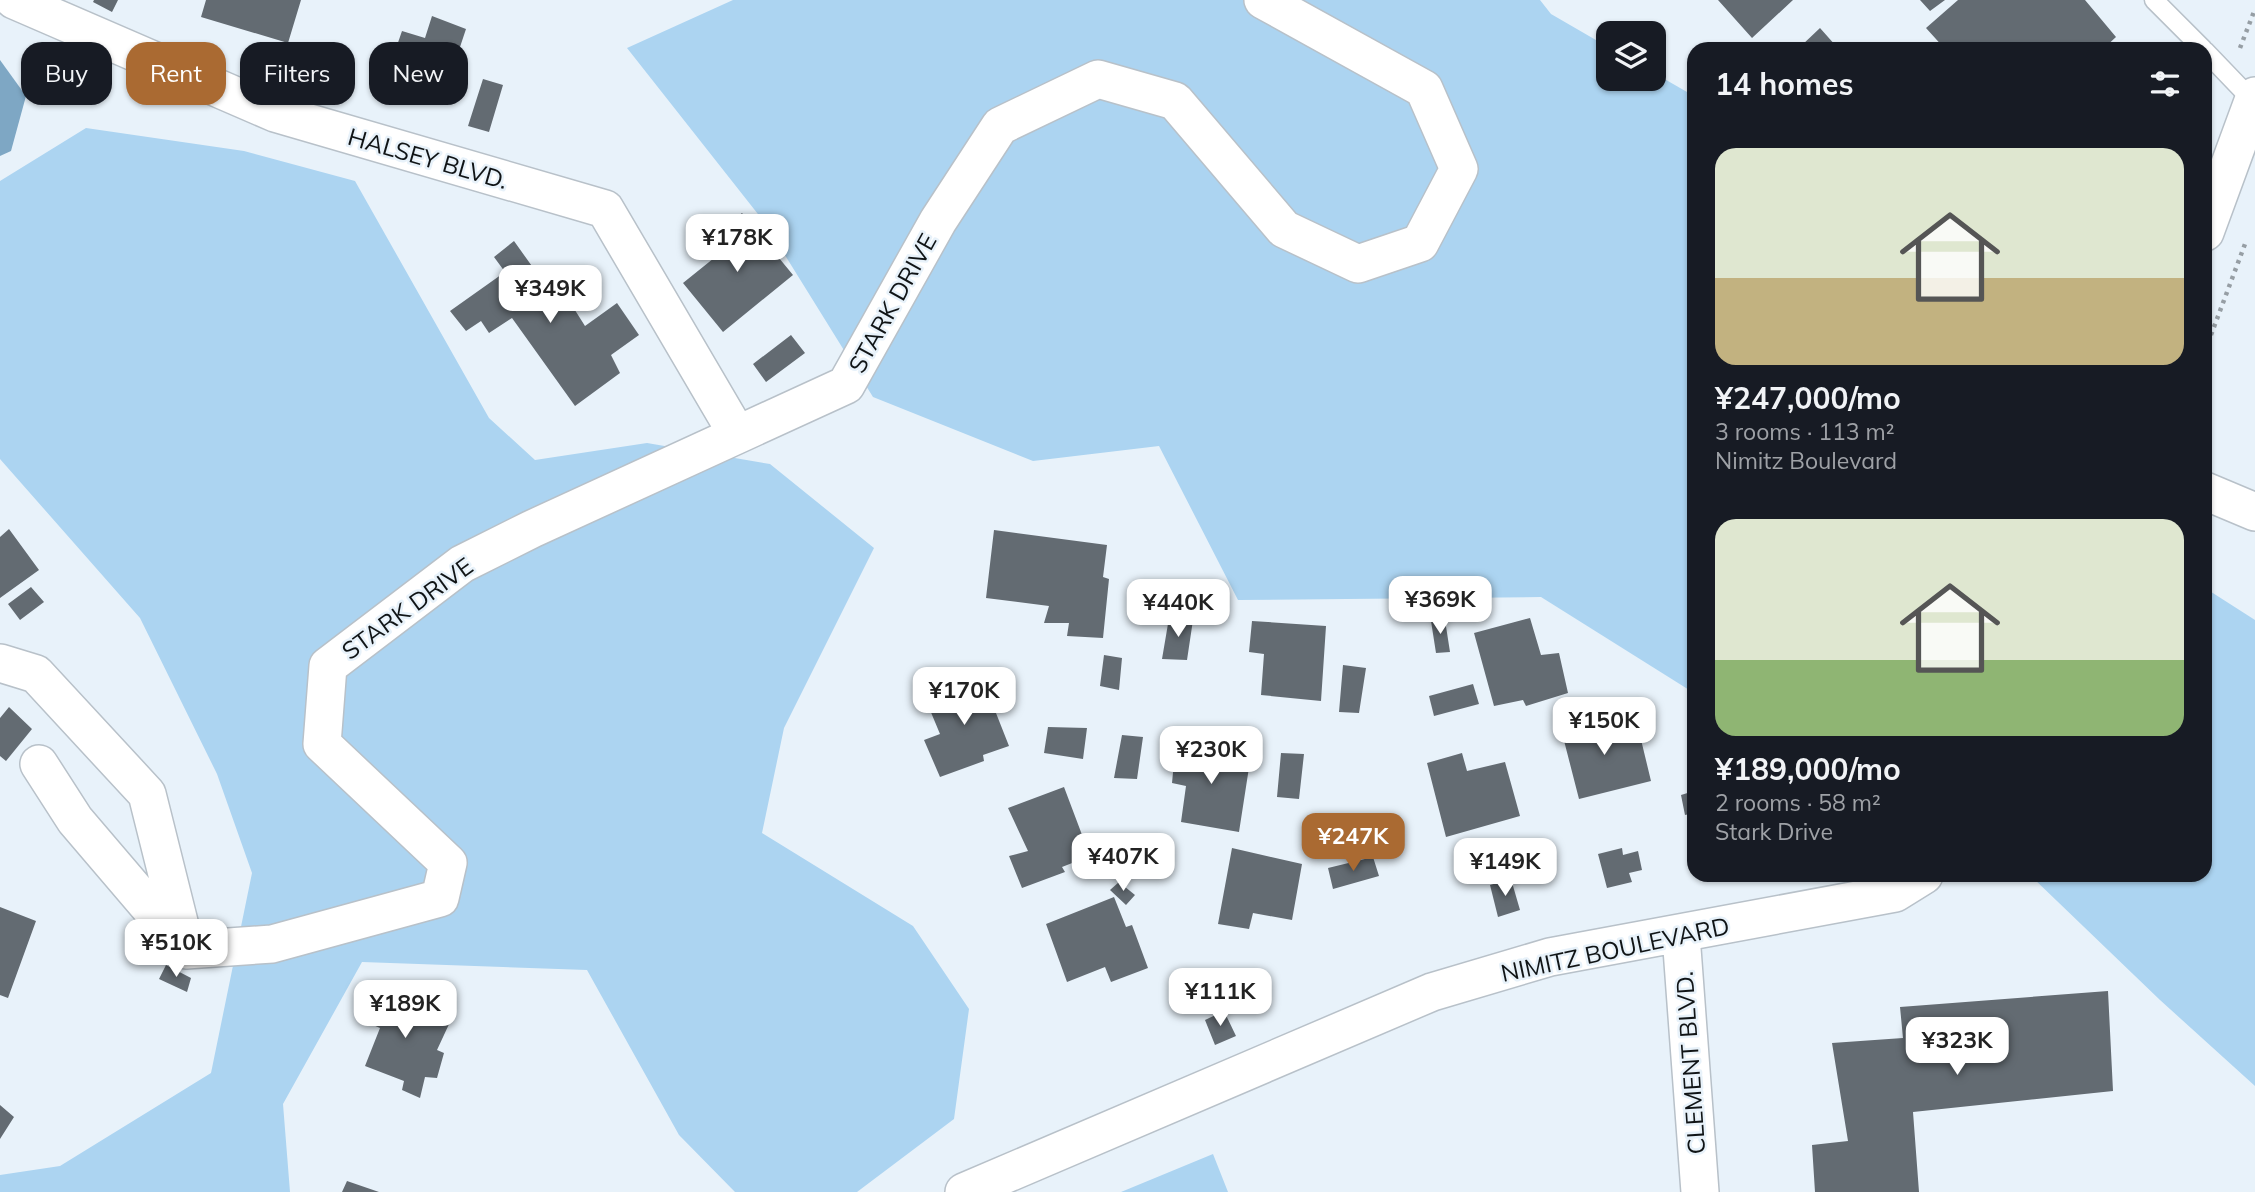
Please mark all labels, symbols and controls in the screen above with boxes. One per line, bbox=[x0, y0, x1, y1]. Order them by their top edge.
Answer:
map controls bbox=[1596, 21, 1666, 91]
button: layers bbox=[1596, 21, 1666, 91]
chip: Buy bbox=[21, 42, 112, 105]
chip: Rent bbox=[126, 42, 226, 105]
chip: Filters bbox=[240, 42, 355, 105]
chip: New bbox=[369, 42, 468, 105]
text: 14 homes bbox=[1715, 65, 1854, 103]
icon: filters bbox=[2146, 65, 2184, 103]
street label: HALSEY BLVD. bbox=[345, 121, 511, 195]
icon: home bbox=[1887, 194, 2013, 320]
pin: ¥178K bbox=[688, 215, 786, 274]
text: ¥178K bbox=[702, 222, 772, 251]
street label: STARK DRIVE bbox=[841, 228, 943, 378]
pin: ¥349K bbox=[501, 266, 599, 325]
text: ¥349K bbox=[515, 273, 585, 302]
text: ¥247,000/mo bbox=[1715, 379, 1901, 417]
text: 3 rooms · 113 m² bbox=[1715, 417, 1895, 446]
text: Nimitz Boulevard bbox=[1715, 446, 1897, 475]
street label: STARK DRIVE bbox=[336, 550, 478, 666]
icon: home bbox=[1887, 565, 2013, 691]
pin: ¥369K bbox=[1391, 576, 1489, 636]
pin: ¥440K bbox=[1129, 580, 1227, 639]
text: ¥369K bbox=[1405, 584, 1475, 613]
text: ¥440K bbox=[1143, 587, 1213, 616]
pin: ¥170K bbox=[915, 668, 1013, 727]
text: ¥170K bbox=[929, 675, 999, 704]
pin: ¥150K bbox=[1555, 698, 1653, 757]
text: ¥150K bbox=[1569, 705, 1639, 734]
pin: ¥230K bbox=[1162, 726, 1260, 786]
text: ¥230K bbox=[1176, 734, 1246, 763]
text: ¥189,000/mo bbox=[1715, 750, 1901, 788]
text: 2 rooms · 58 m² bbox=[1715, 788, 1881, 817]
pin: ¥247K bbox=[1304, 814, 1402, 873]
text: Stark Drive bbox=[1715, 817, 1833, 846]
text: ¥247K bbox=[1318, 821, 1388, 850]
pin: ¥407K bbox=[1074, 834, 1172, 893]
pin: ¥149K bbox=[1456, 838, 1554, 898]
text: ¥407K bbox=[1088, 841, 1158, 870]
text: ¥149K bbox=[1470, 846, 1540, 875]
street label: NIMITZ BOULEVARD bbox=[1498, 910, 1732, 988]
pin: ¥510K bbox=[127, 920, 225, 979]
text: ¥510K bbox=[141, 927, 211, 956]
pin: ¥111K bbox=[1171, 968, 1269, 1028]
street label: CLEMENT BLVD. bbox=[1669, 970, 1711, 1156]
text: ¥111K bbox=[1185, 976, 1255, 1005]
pin: ¥189K bbox=[356, 981, 454, 1040]
text: ¥189K bbox=[370, 988, 440, 1017]
pin: ¥323K bbox=[1908, 1018, 2006, 1077]
text: ¥323K bbox=[1922, 1025, 1992, 1054]

